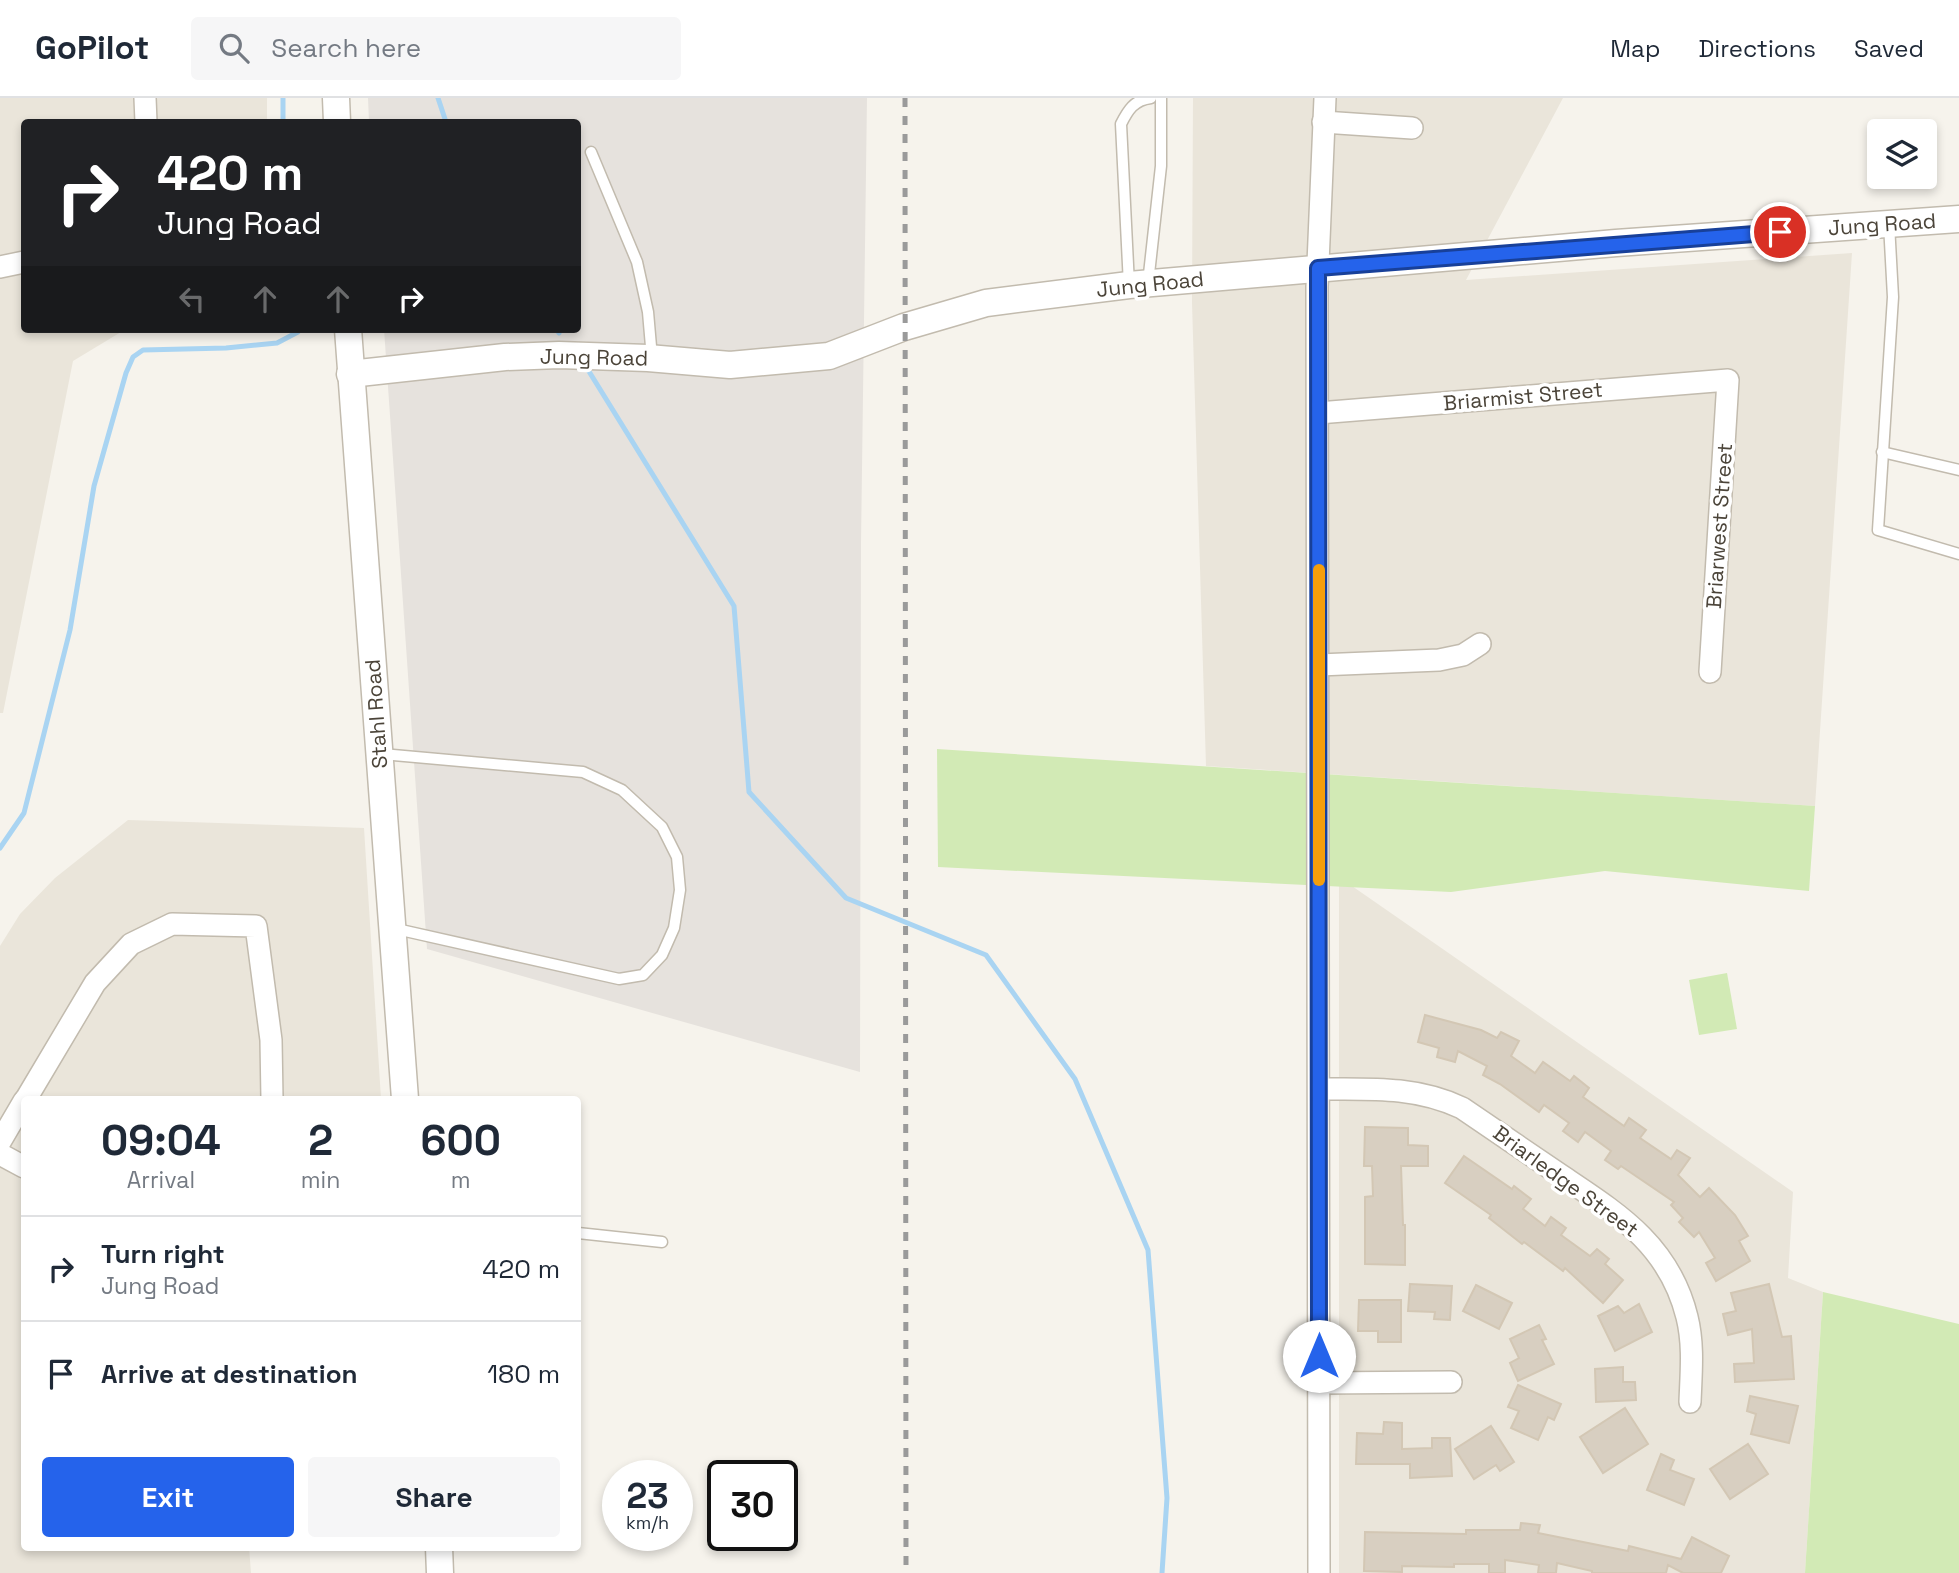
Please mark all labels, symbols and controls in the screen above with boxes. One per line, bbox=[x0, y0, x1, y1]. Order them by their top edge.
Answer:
search box bbox=[191, 17, 681, 80]
text: GoPilot bbox=[35, 27, 149, 69]
icon: search bbox=[215, 29, 253, 67]
text: Search here bbox=[271, 31, 421, 65]
text: Map bbox=[1610, 33, 1660, 64]
text: Directions bbox=[1698, 33, 1816, 64]
text: Saved bbox=[1854, 33, 1924, 64]
map controls bbox=[1867, 119, 1937, 189]
button: layers bbox=[1867, 119, 1937, 189]
text: 420 m bbox=[157, 142, 303, 204]
icon: right bbox=[42, 147, 133, 238]
pin bbox=[1750, 202, 1810, 262]
text: Jung Road bbox=[157, 203, 322, 243]
street label: Jung Road bbox=[1827, 207, 1937, 241]
icon: arrive bbox=[1761, 213, 1799, 251]
street label: Jung Road bbox=[1095, 265, 1205, 303]
icon: left bbox=[173, 280, 211, 318]
icon: ahead bbox=[246, 280, 284, 318]
icon: ahead bbox=[319, 280, 357, 318]
icon: right bbox=[392, 280, 430, 318]
street label: Jung Road bbox=[540, 343, 648, 371]
street label: Briarmist Street bbox=[1442, 376, 1604, 416]
street label: Briarwest Street bbox=[1700, 442, 1738, 610]
street label: Stahl Road bbox=[359, 658, 393, 770]
text: 09:04 bbox=[101, 1114, 221, 1167]
text: 2 bbox=[308, 1114, 333, 1167]
text: 600 bbox=[420, 1114, 501, 1167]
street label: Briarledge Street bbox=[1488, 1119, 1644, 1243]
text: Arrival bbox=[127, 1165, 195, 1195]
text: min bbox=[301, 1165, 340, 1195]
text: m bbox=[451, 1165, 471, 1195]
text: Turn right bbox=[101, 1237, 225, 1271]
icon: right bbox=[42, 1250, 80, 1288]
text: 420 m bbox=[482, 1252, 560, 1286]
text: Jung Road bbox=[101, 1271, 219, 1301]
position arrow bbox=[1282, 1319, 1356, 1393]
icon: arrive bbox=[42, 1355, 80, 1393]
text: Arrive at destination bbox=[101, 1357, 358, 1391]
text: 180 m bbox=[487, 1357, 560, 1391]
button: Exit bbox=[42, 1457, 294, 1537]
button: Share bbox=[308, 1457, 560, 1537]
speed limit sign: 30 bbox=[707, 1460, 798, 1551]
text: 23 bbox=[626, 1474, 669, 1518]
text: km/h bbox=[626, 1511, 669, 1534]

